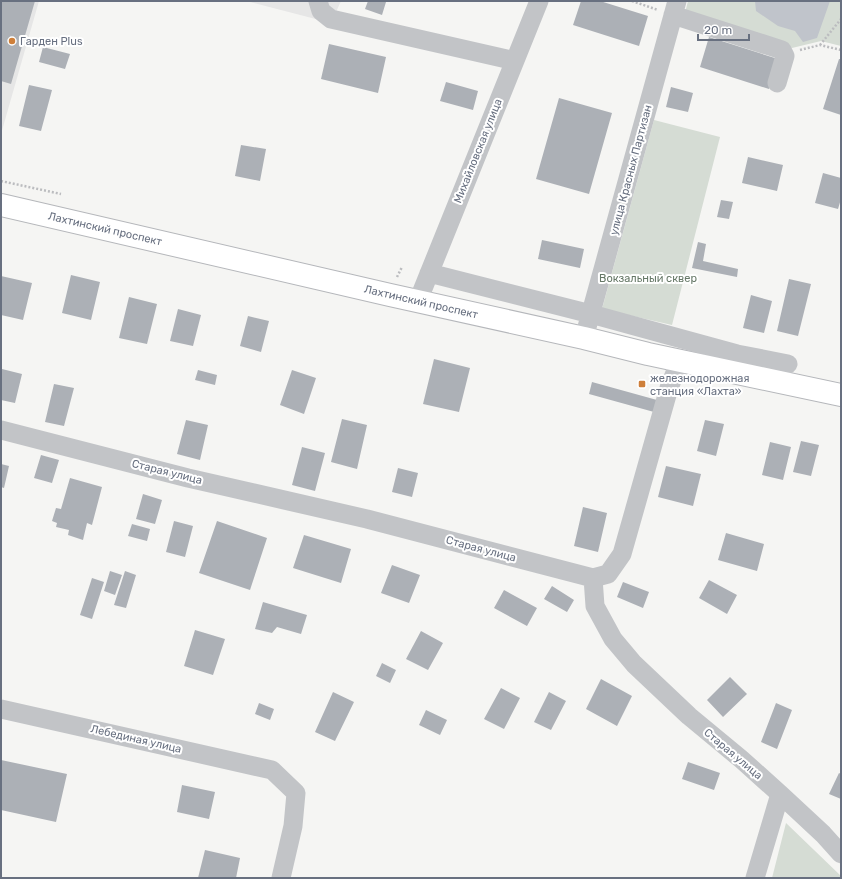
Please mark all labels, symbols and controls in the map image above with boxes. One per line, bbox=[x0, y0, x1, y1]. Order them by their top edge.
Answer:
scale bar bbox=[698, 16, 749, 42]
text: 20 m bbox=[704, 23, 732, 37]
place label: Гарден Plus bbox=[20, 35, 83, 48]
marker: Гарден Plus bbox=[7, 36, 17, 46]
street label: Михайловская улица bbox=[451, 97, 505, 205]
street label: улица Красных Партизан bbox=[607, 103, 655, 237]
street label: Лахтинский проспект bbox=[47, 210, 164, 249]
park label: Вокзальный сквер bbox=[599, 272, 697, 285]
street label: Лахтинский проспект bbox=[363, 283, 480, 322]
place label: железнодорожная станция «Лахта» bbox=[650, 372, 749, 398]
marker: железнодорожная станция «Лахта» bbox=[637, 379, 647, 389]
street label: Старая улица bbox=[130, 457, 204, 487]
street label: Старая улица bbox=[445, 533, 517, 565]
street label: Лебединая улица bbox=[89, 722, 183, 756]
street label: Старая улица bbox=[701, 726, 765, 782]

